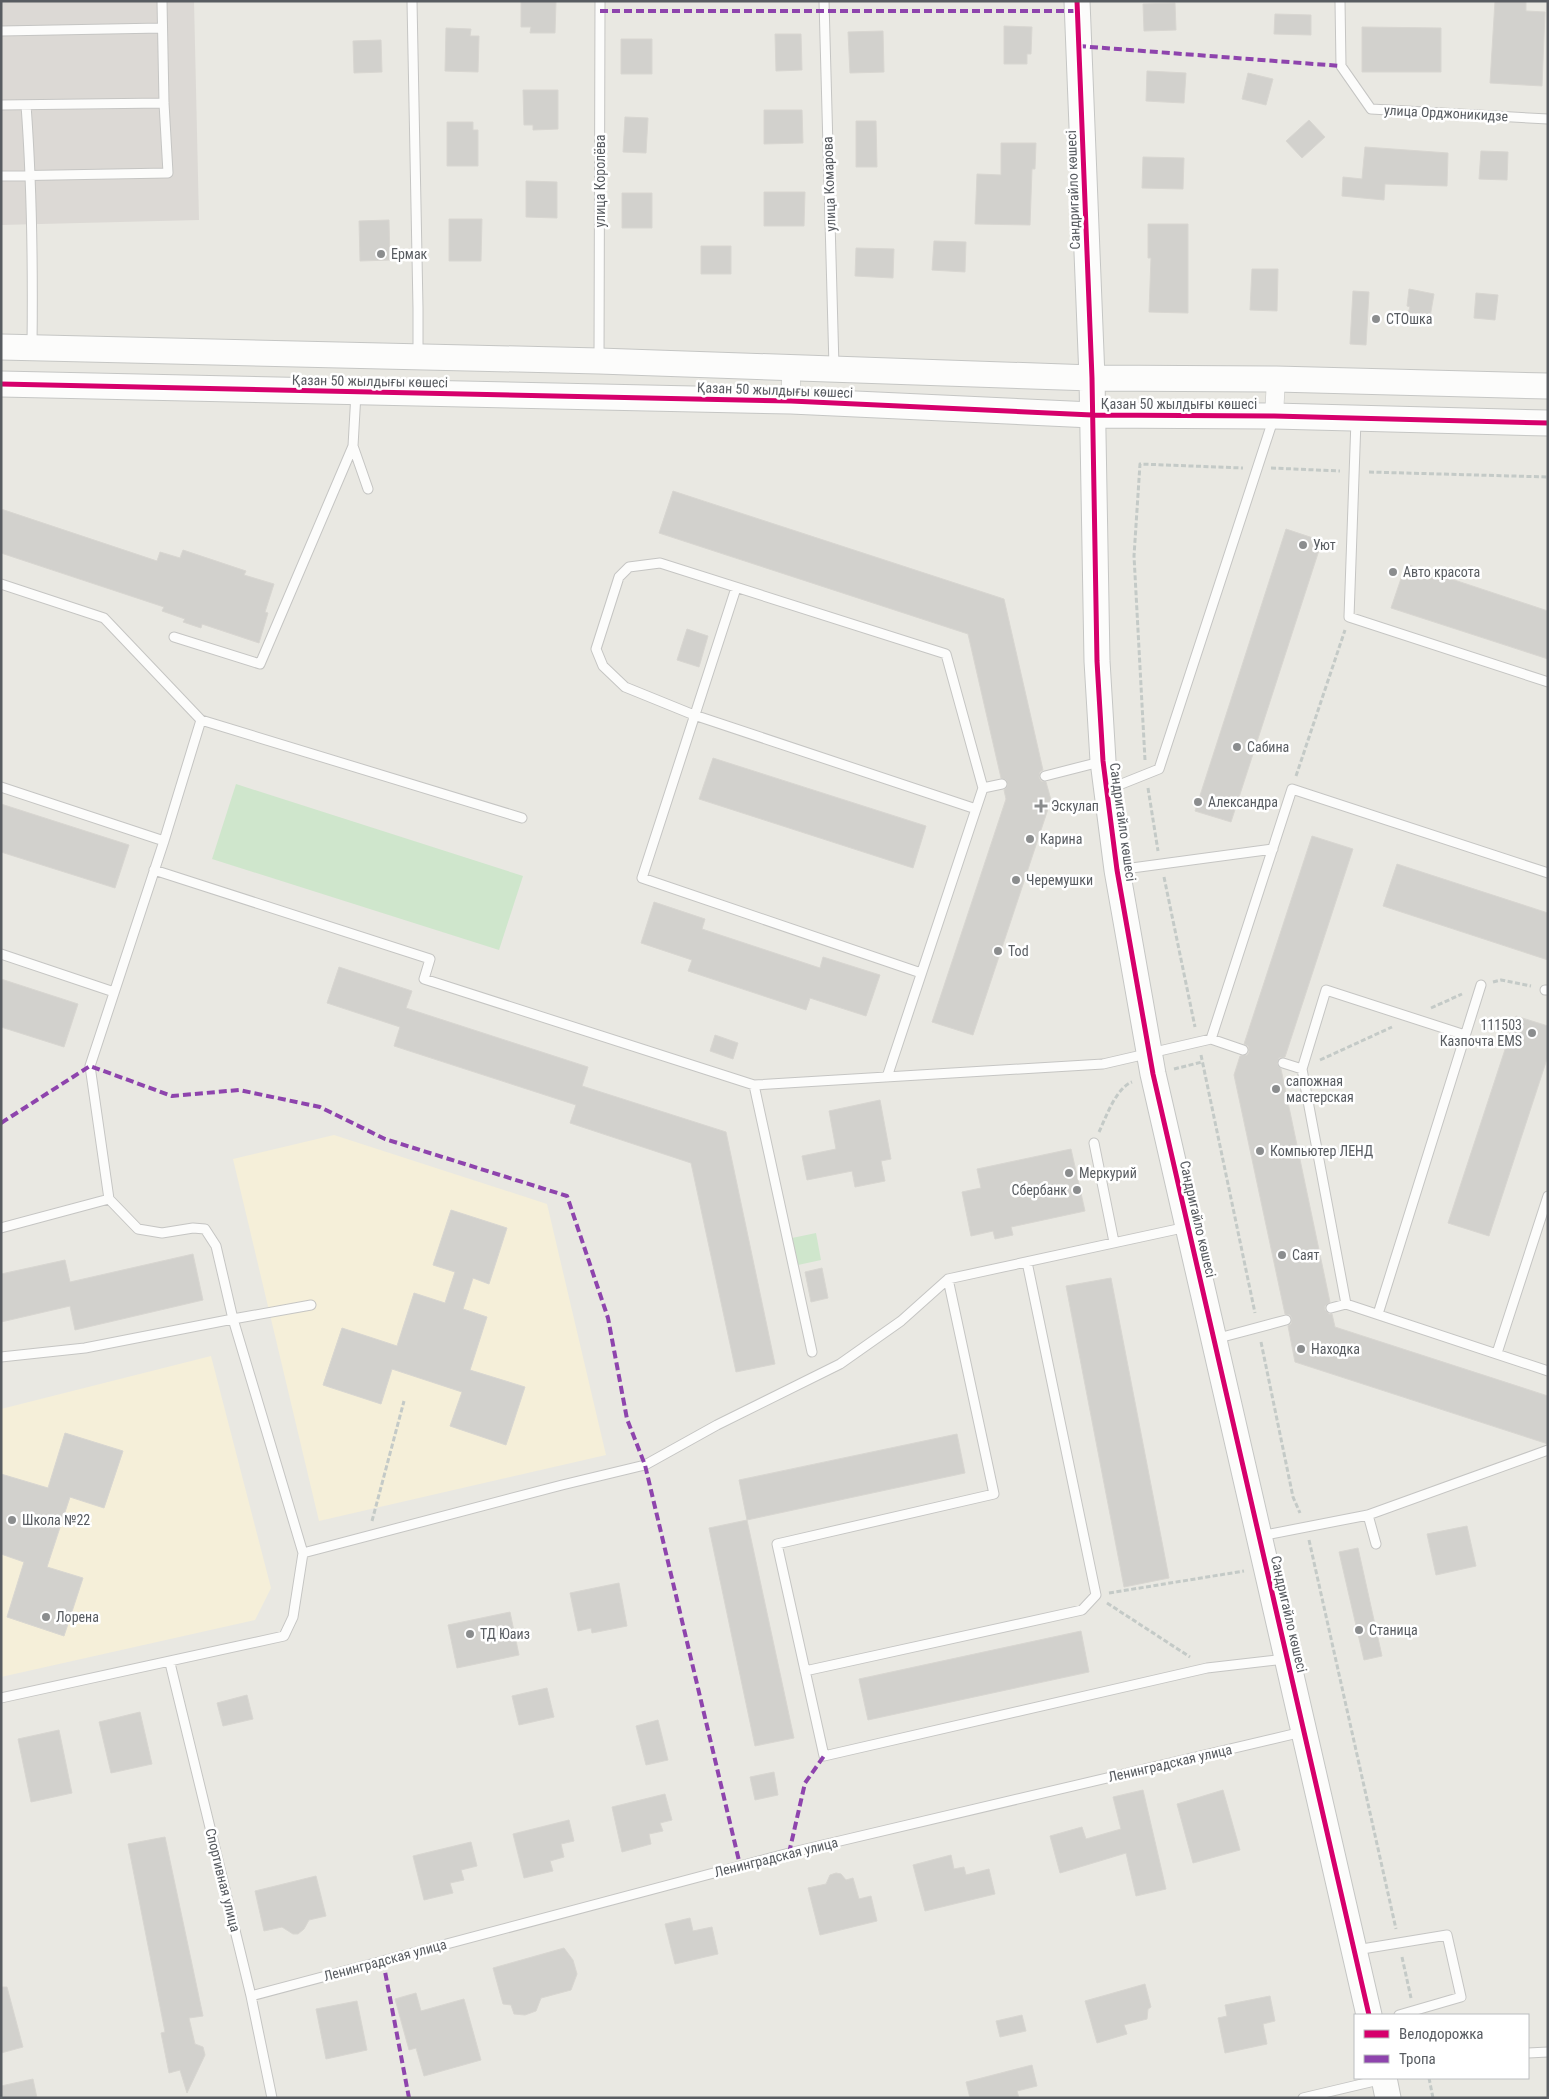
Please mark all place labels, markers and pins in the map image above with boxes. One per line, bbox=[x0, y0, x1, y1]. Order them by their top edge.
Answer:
place label: Ермак bbox=[391, 246, 428, 262]
marker: Ермак bbox=[375, 248, 387, 260]
place label: СТОшка bbox=[1386, 311, 1433, 327]
marker: СТОшка bbox=[1370, 313, 1382, 325]
place label: Уют bbox=[1313, 537, 1336, 553]
marker: Уют bbox=[1297, 539, 1309, 551]
place label: Авто красота bbox=[1403, 564, 1480, 580]
marker: Авто красота bbox=[1387, 566, 1399, 578]
place label: Сабина bbox=[1247, 739, 1289, 755]
marker: Сабина bbox=[1231, 741, 1243, 753]
place label: Александра bbox=[1208, 794, 1278, 810]
marker: Александра bbox=[1192, 796, 1204, 808]
place label: Эскулап bbox=[1051, 798, 1099, 814]
marker: Эскулап bbox=[1035, 800, 1047, 812]
place label: Карина bbox=[1040, 831, 1082, 847]
marker: Карина bbox=[1024, 833, 1036, 845]
place label: Черемушки bbox=[1026, 872, 1093, 888]
marker: Черемушки bbox=[1010, 874, 1022, 886]
place label: Tod bbox=[1008, 943, 1029, 959]
marker: Tod bbox=[992, 945, 1004, 957]
place label: 111503 Казпочта EMS bbox=[1440, 1017, 1522, 1049]
marker: 111503 Казпочта EMS bbox=[1526, 1027, 1538, 1039]
place label: сапожная мастерская bbox=[1286, 1073, 1354, 1105]
marker: сапожная мастерская bbox=[1270, 1083, 1282, 1095]
place label: Компьютер ЛЕНД bbox=[1270, 1143, 1373, 1159]
marker: Компьютер ЛЕНД bbox=[1254, 1145, 1266, 1157]
place label: Меркурий bbox=[1079, 1165, 1137, 1181]
marker: Меркурий bbox=[1063, 1167, 1075, 1179]
place label: Сбербанк bbox=[1011, 1182, 1067, 1198]
marker: Сбербанк bbox=[1071, 1184, 1083, 1196]
place label: Саят bbox=[1292, 1247, 1319, 1263]
marker: Саят bbox=[1276, 1249, 1288, 1261]
place label: Находка bbox=[1311, 1341, 1360, 1357]
marker: Находка bbox=[1295, 1343, 1307, 1355]
place label: Школа №22 bbox=[22, 1512, 90, 1528]
marker: Школа №22 bbox=[6, 1514, 18, 1526]
place label: Лорена bbox=[56, 1609, 99, 1625]
marker: Лорена bbox=[40, 1611, 52, 1623]
place label: Станица bbox=[1369, 1622, 1418, 1638]
marker: Станица bbox=[1353, 1624, 1365, 1636]
place label: ТД Юаиз bbox=[480, 1626, 530, 1642]
marker: ТД Юаиз bbox=[464, 1628, 476, 1640]

